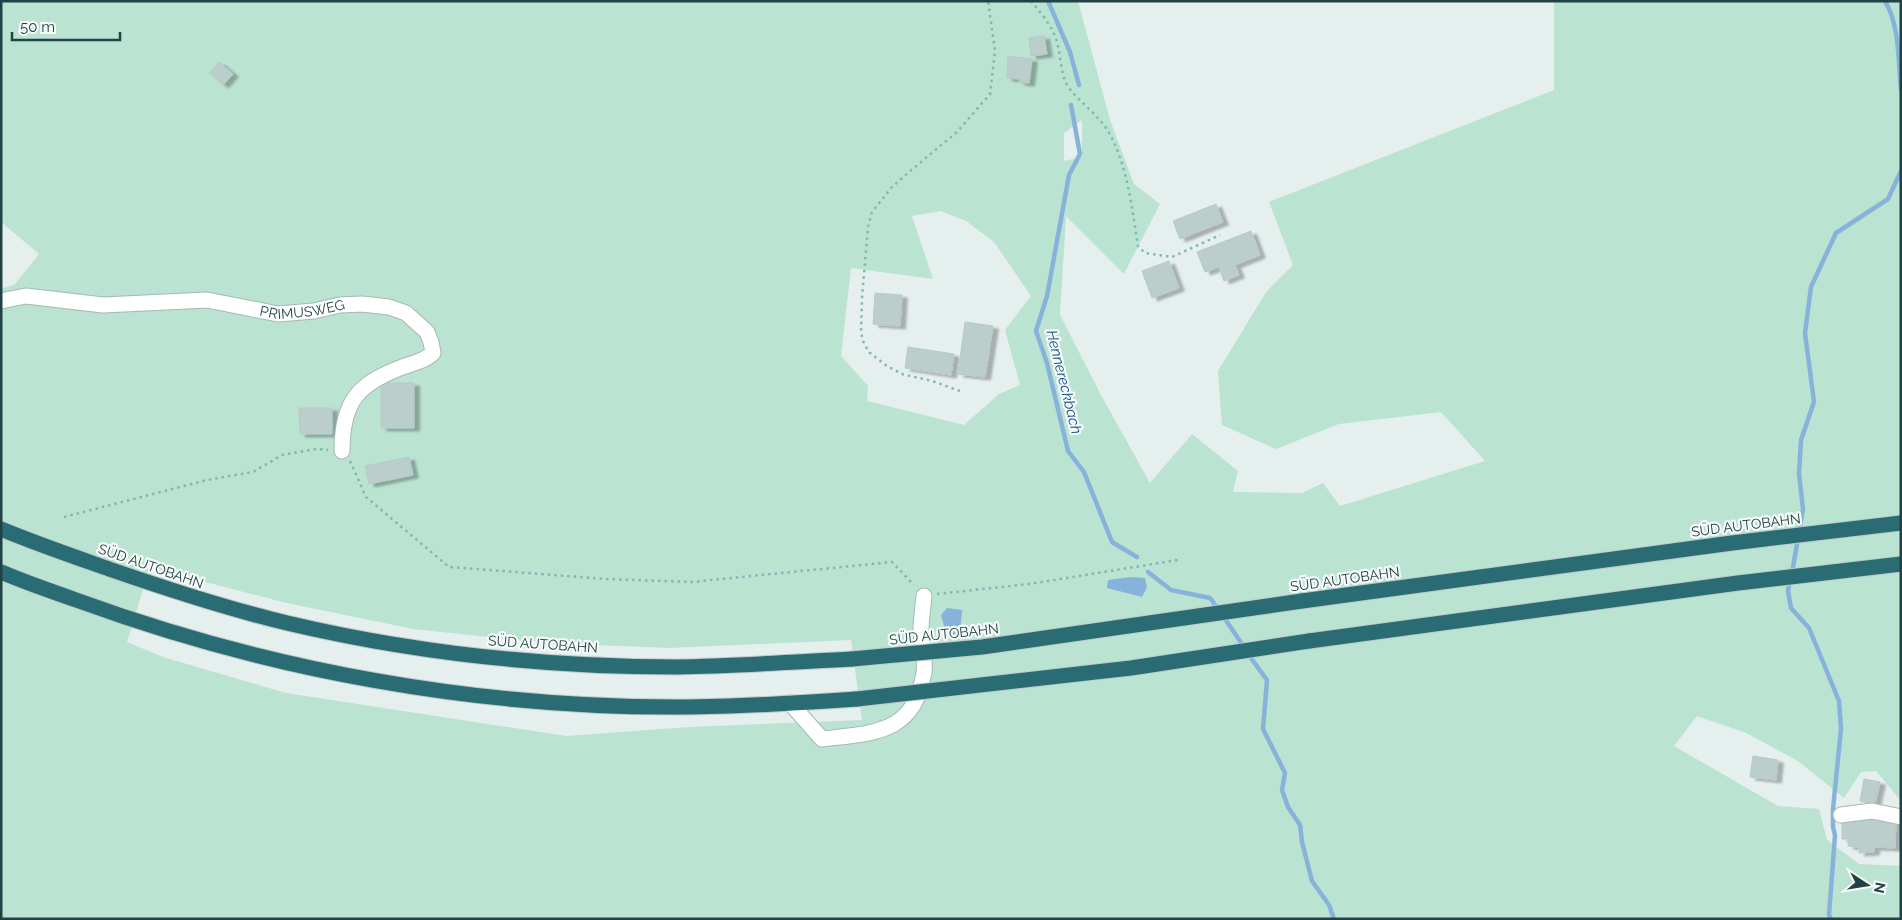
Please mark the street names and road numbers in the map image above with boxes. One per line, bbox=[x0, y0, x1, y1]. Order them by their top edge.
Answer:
street label: PRIMUSWEG bbox=[259, 296, 346, 322]
street label: SÜD AUTOBAHN bbox=[1690, 508, 1802, 540]
street label: SÜD AUTOBAHN bbox=[96, 539, 206, 592]
street label: SÜD AUTOBAHN bbox=[1289, 561, 1401, 595]
street label: SÜD AUTOBAHN bbox=[888, 618, 1000, 648]
street label: SÜD AUTOBAHN bbox=[487, 630, 599, 656]

